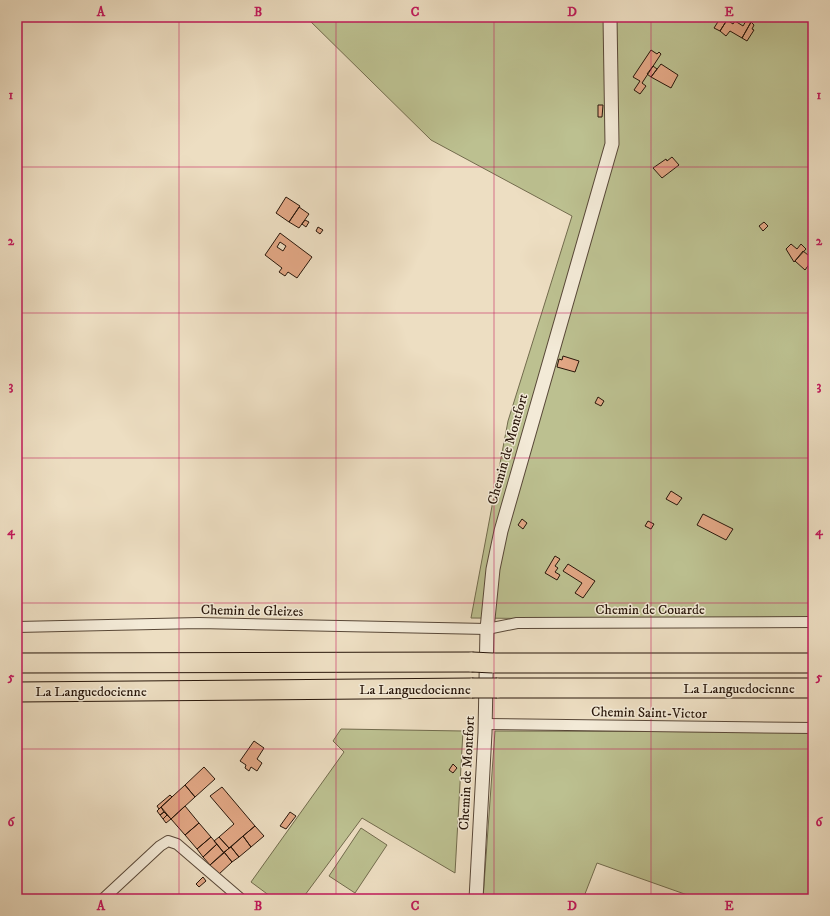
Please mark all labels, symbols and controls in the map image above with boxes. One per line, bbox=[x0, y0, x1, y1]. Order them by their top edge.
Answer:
text: A bbox=[96, 4, 106, 20]
text: B bbox=[254, 4, 262, 20]
text: C bbox=[411, 4, 420, 20]
text: D bbox=[567, 4, 577, 20]
text: E bbox=[724, 4, 734, 20]
text: 1 bbox=[9, 87, 14, 103]
text: 1 bbox=[817, 87, 822, 103]
text: 2 bbox=[8, 233, 15, 249]
text: 2 bbox=[816, 233, 823, 249]
text: 3 bbox=[9, 378, 14, 394]
text: 3 bbox=[817, 378, 822, 394]
street label: Chemin de Montfort bbox=[484, 391, 533, 507]
text: 4 bbox=[6, 523, 15, 540]
text: 4 bbox=[814, 523, 823, 540]
street label: Chemin de Gleizes bbox=[201, 601, 304, 621]
street label: Chemin de Couarde bbox=[595, 601, 705, 619]
text: 5 bbox=[7, 669, 15, 685]
text: 5 bbox=[815, 669, 823, 685]
street label: La Languedocienne bbox=[683, 680, 795, 698]
street label: La Languedocienne bbox=[359, 681, 471, 699]
street label: La Languedocienne bbox=[35, 683, 147, 701]
street label: Chemin Saint-Victor bbox=[591, 703, 708, 723]
street label: Chemin de Montfort bbox=[455, 715, 479, 831]
text: 6 bbox=[8, 814, 16, 830]
text: 6 bbox=[816, 814, 824, 830]
text: A bbox=[96, 898, 106, 914]
text: B bbox=[254, 898, 262, 914]
text: C bbox=[411, 898, 420, 914]
text: D bbox=[567, 898, 577, 914]
text: E bbox=[724, 898, 734, 914]

